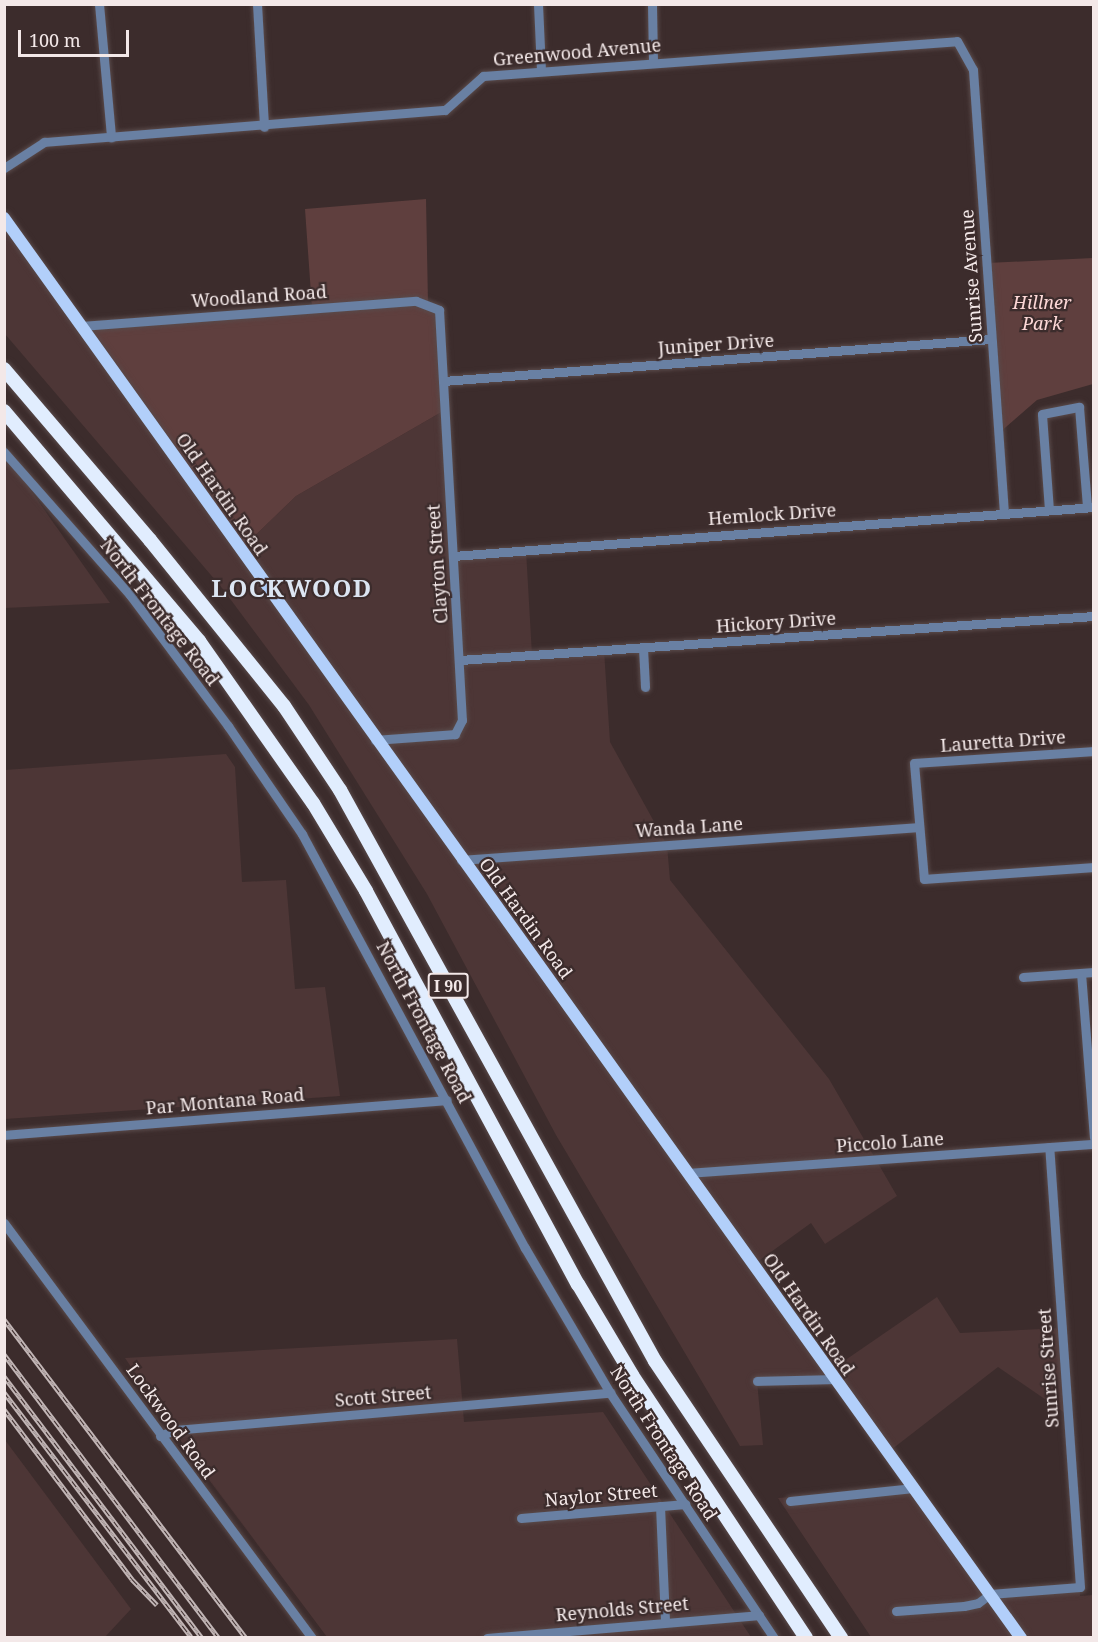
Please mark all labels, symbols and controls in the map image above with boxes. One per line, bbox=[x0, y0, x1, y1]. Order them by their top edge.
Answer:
scale bar bbox=[21, 18, 132, 56]
text: 100 m bbox=[29, 28, 81, 52]
street label: Greenwood Avenue bbox=[492, 34, 662, 70]
street label: Sunrise Avenue bbox=[956, 208, 986, 344]
street label: Woodland Road bbox=[190, 280, 328, 312]
park label: Hillner Park bbox=[1013, 292, 1071, 334]
street label: Juniper Drive bbox=[657, 329, 775, 359]
street label: Old Hardin Road bbox=[172, 429, 272, 559]
street label: Hemlock Drive bbox=[707, 499, 837, 529]
street label: Clayton Street bbox=[422, 503, 452, 625]
street label: North Frontage Road bbox=[96, 534, 224, 690]
district label: LOCKWOOD bbox=[211, 574, 373, 602]
street label: Hickory Drive bbox=[715, 607, 837, 637]
street label: Lauretta Drive bbox=[940, 726, 1066, 756]
street label: Wanda Lane bbox=[634, 812, 744, 842]
street label: Old Hardin Road bbox=[475, 853, 577, 983]
street label: North Frontage Road bbox=[372, 937, 476, 1107]
road number: I 90 bbox=[427, 973, 469, 999]
street label: Par Montana Road bbox=[145, 1083, 305, 1119]
street label: Piccolo Lane bbox=[835, 1127, 945, 1157]
street label: Old Hardin Road bbox=[759, 1249, 859, 1379]
street label: Sunrise Street bbox=[1033, 1308, 1063, 1428]
street label: Lockwood Road bbox=[122, 1359, 220, 1483]
street label: North Frontage Road bbox=[606, 1362, 722, 1524]
street label: Scott Street bbox=[334, 1381, 432, 1411]
street label: Naylor Street bbox=[544, 1479, 658, 1511]
street label: Reynolds Street bbox=[555, 1592, 689, 1626]

